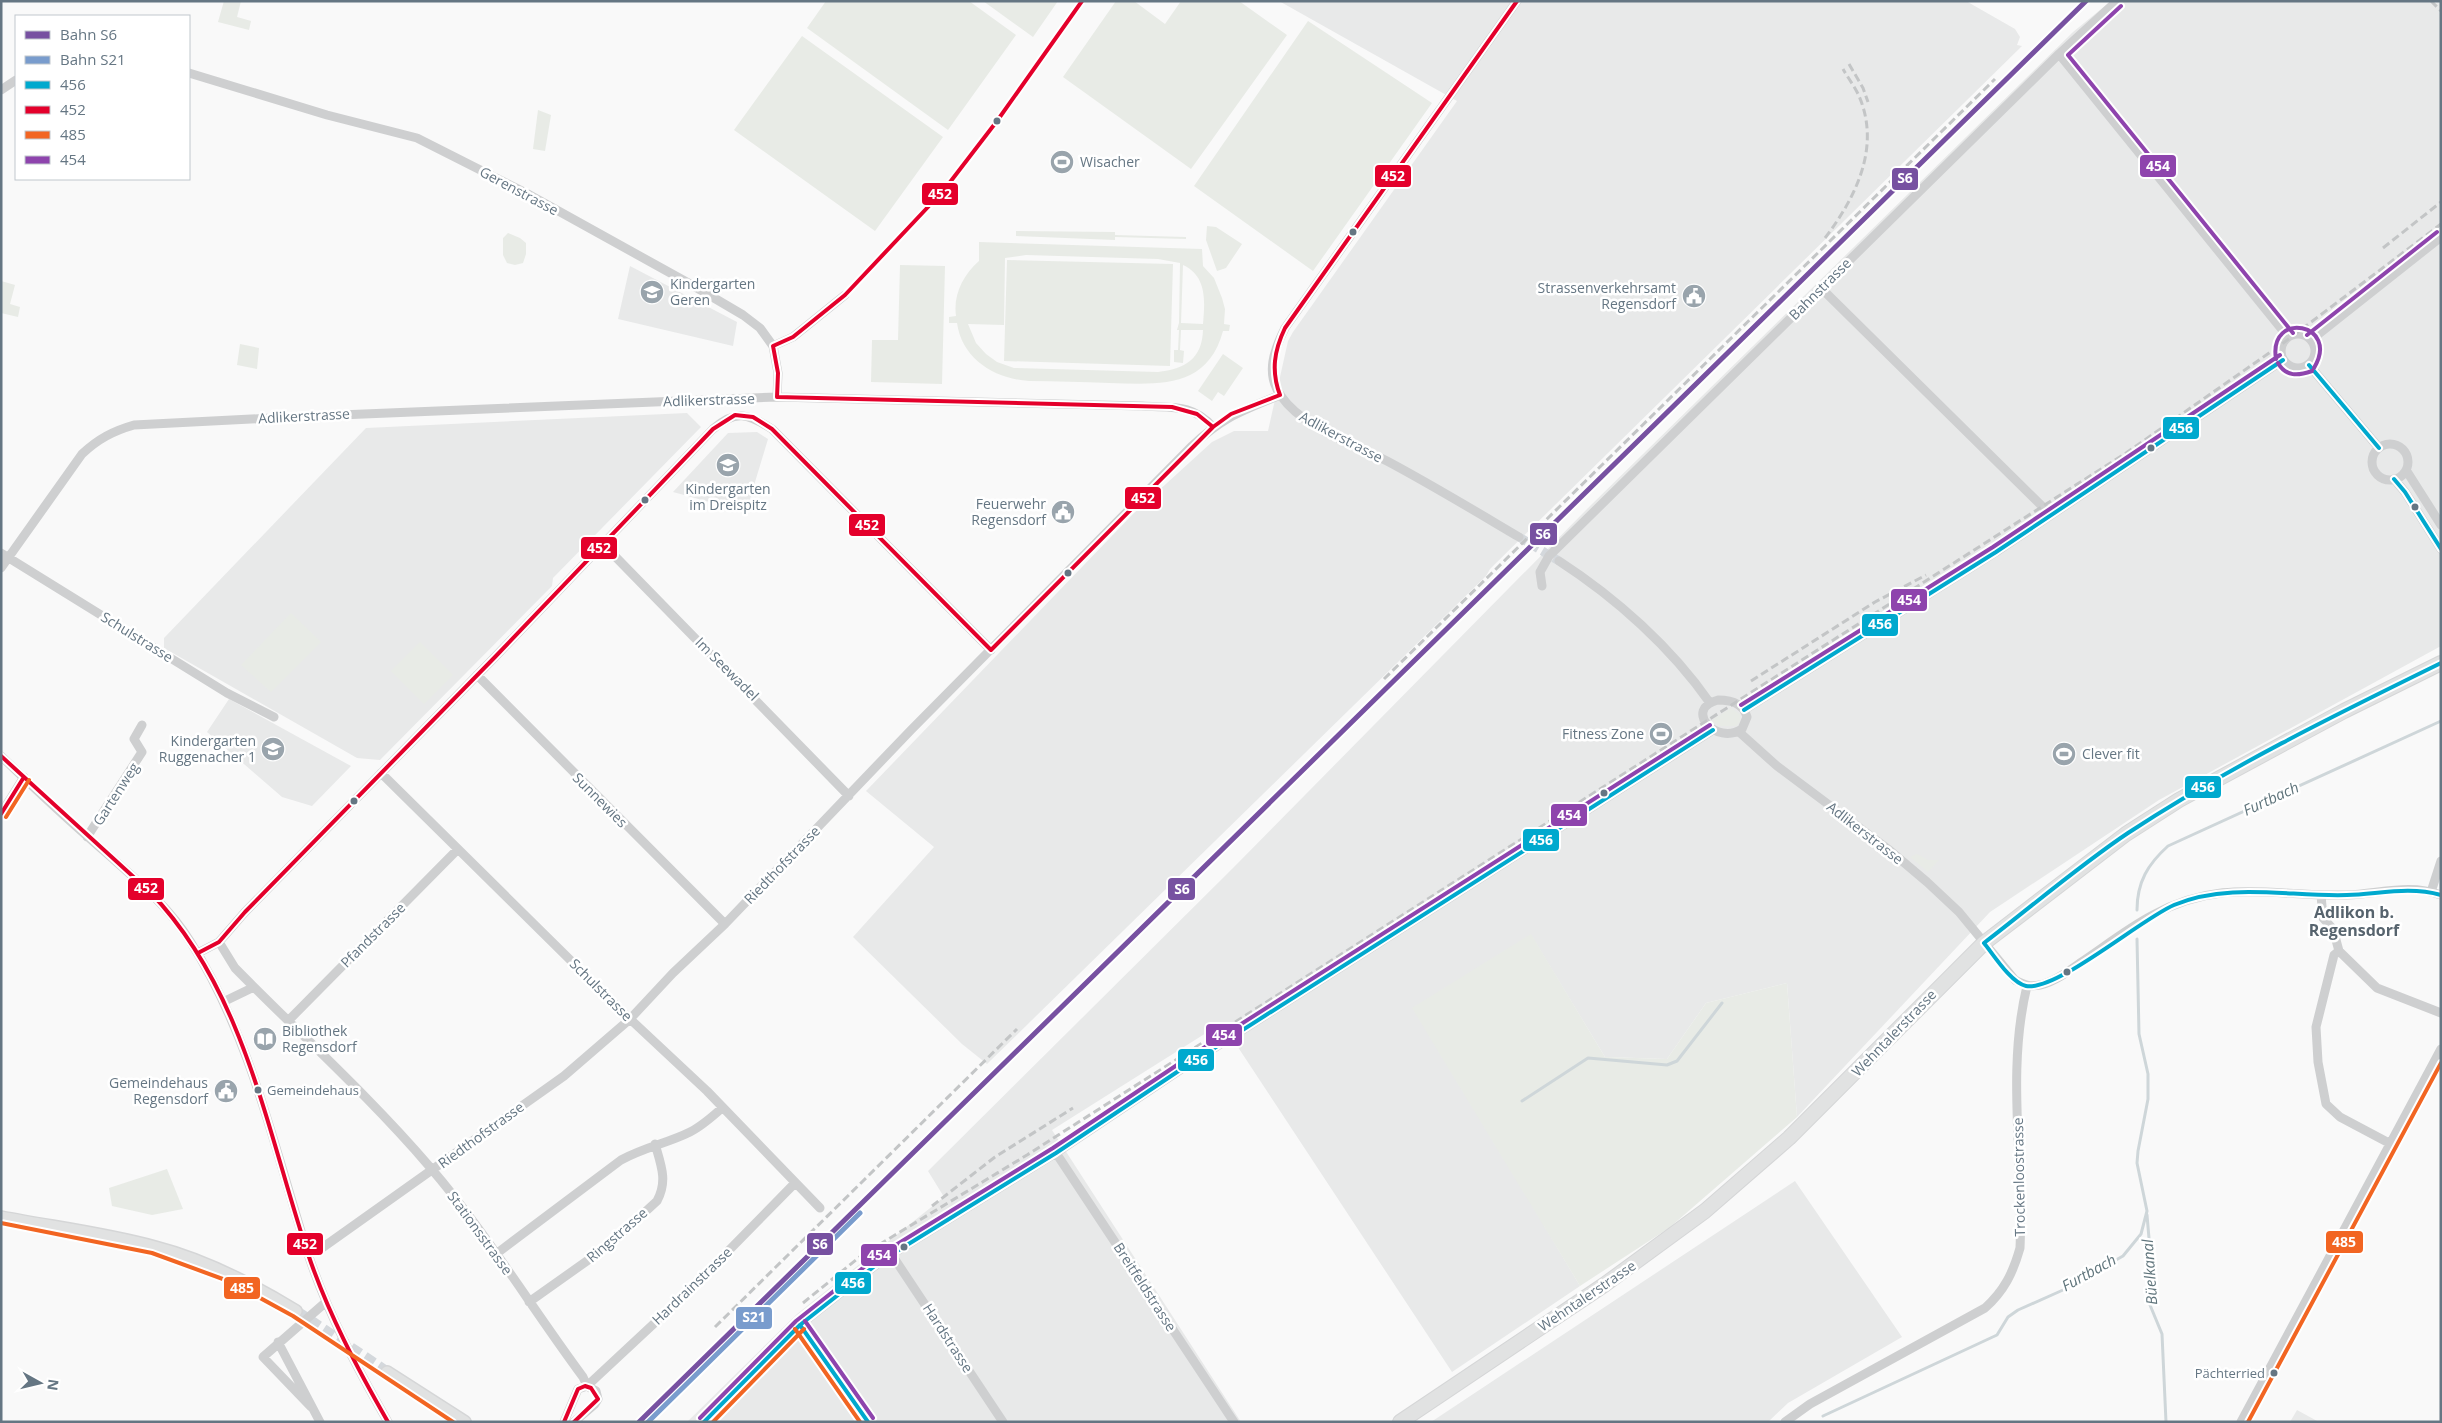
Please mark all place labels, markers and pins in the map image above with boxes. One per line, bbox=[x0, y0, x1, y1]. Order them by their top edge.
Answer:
unlabelled marker bbox=[992, 116, 1002, 126]
sports icon: Wisacher bbox=[1049, 149, 1075, 175]
place label: Wisacher bbox=[1080, 152, 1140, 171]
unlabelled marker bbox=[1348, 227, 1358, 237]
place label: Kindergarten Geren bbox=[670, 274, 755, 309]
place label: Strassenverkehrsamt Regensdorf bbox=[1538, 278, 1677, 313]
school or university icon: Kindergarten Geren bbox=[639, 279, 665, 305]
public building icon: Strassenverkehrsamt Regensdorf bbox=[1681, 283, 1707, 309]
unlabelled marker bbox=[2146, 443, 2156, 453]
school or university icon: Kindergarten im Dreispitz bbox=[715, 452, 741, 478]
place label: Kindergarten im Dreispitz bbox=[685, 479, 771, 514]
place label: Feuerwehr Regensdorf bbox=[971, 494, 1047, 529]
unlabelled marker bbox=[640, 495, 650, 505]
public building icon: Feuerwehr Regensdorf bbox=[1050, 499, 1076, 525]
unlabelled marker bbox=[2410, 502, 2420, 512]
unlabelled marker bbox=[1063, 568, 1073, 578]
sports icon: Fitness Zone bbox=[1648, 721, 1674, 747]
place label: Fitness Zone bbox=[1562, 724, 1644, 743]
place label: Kindergarten Ruggenacher 1 bbox=[159, 731, 256, 766]
school or university icon: Kindergarten Ruggenacher 1 bbox=[260, 736, 286, 762]
sports icon: Clever fit bbox=[2051, 741, 2077, 767]
place label: Clever fit bbox=[2082, 744, 2140, 763]
unlabelled marker bbox=[1599, 788, 1609, 798]
unlabelled marker bbox=[349, 796, 359, 806]
unlabelled marker bbox=[2062, 967, 2072, 977]
place label: Bibliothek Regensdorf bbox=[282, 1021, 358, 1056]
library icon: Bibliothek Regensdorf bbox=[252, 1026, 278, 1052]
place label: Gemeindehaus Regensdorf bbox=[109, 1073, 209, 1108]
public building icon: Gemeindehaus Regensdorf bbox=[213, 1078, 239, 1104]
place label: Gemeindehaus bbox=[267, 1081, 359, 1099]
marker: Gemeindehaus bbox=[253, 1085, 263, 1095]
unlabelled marker bbox=[899, 1242, 909, 1252]
place label: Pächterried bbox=[2195, 1364, 2265, 1382]
marker: Pächterried bbox=[2269, 1368, 2279, 1378]

